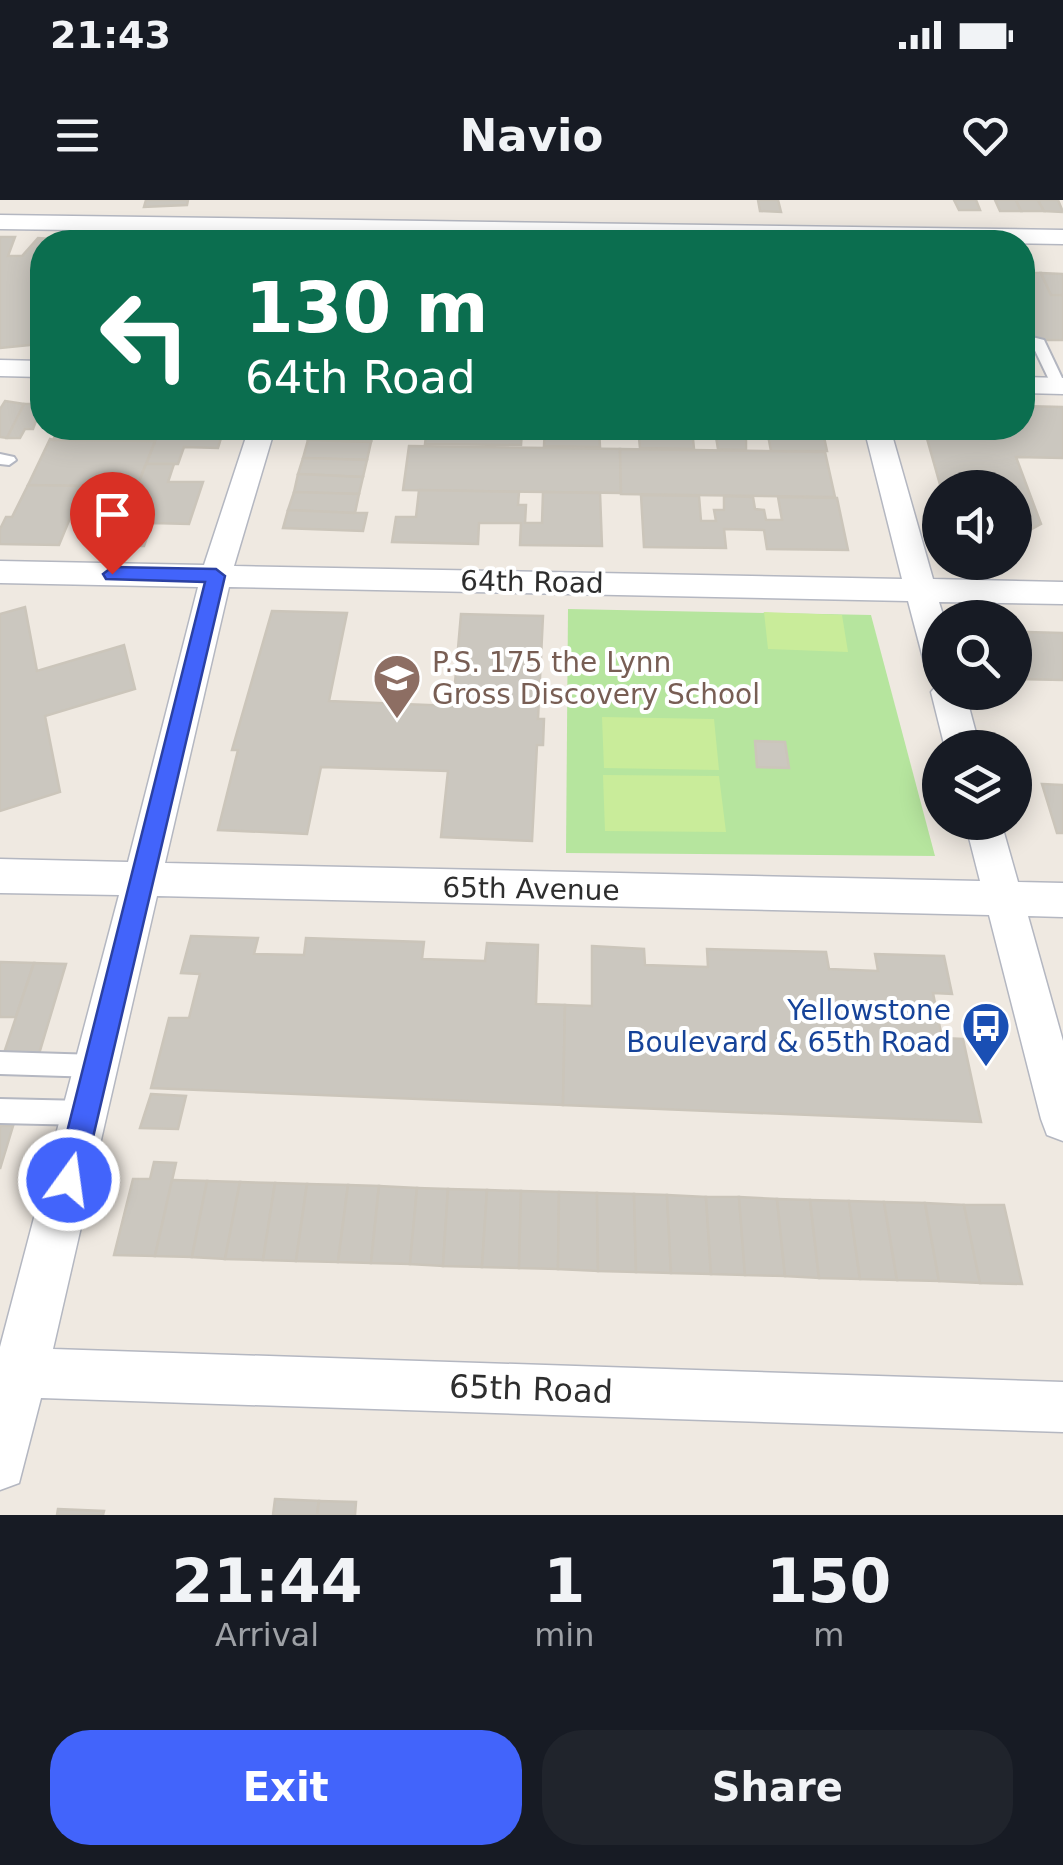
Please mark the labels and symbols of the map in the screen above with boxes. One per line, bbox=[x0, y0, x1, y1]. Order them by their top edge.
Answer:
pin bbox=[70, 472, 155, 575]
street label: 64th Road bbox=[460, 564, 604, 600]
place label: P.S. 175 the Lynn Gross Discovery School bbox=[432, 646, 760, 711]
school or university icon: P.S. 175 the Lynn Gross Discovery School bbox=[371, 652, 423, 720]
street label: 65th Avenue bbox=[442, 871, 620, 907]
place label: Yellowstone Boulevard & 65th Road bbox=[626, 994, 951, 1059]
bus stop icon: Yellowstone Boulevard & 65th Road bbox=[960, 1000, 1012, 1068]
position arrow bbox=[17, 1128, 121, 1232]
street label: 65th Road bbox=[448, 1367, 614, 1411]

